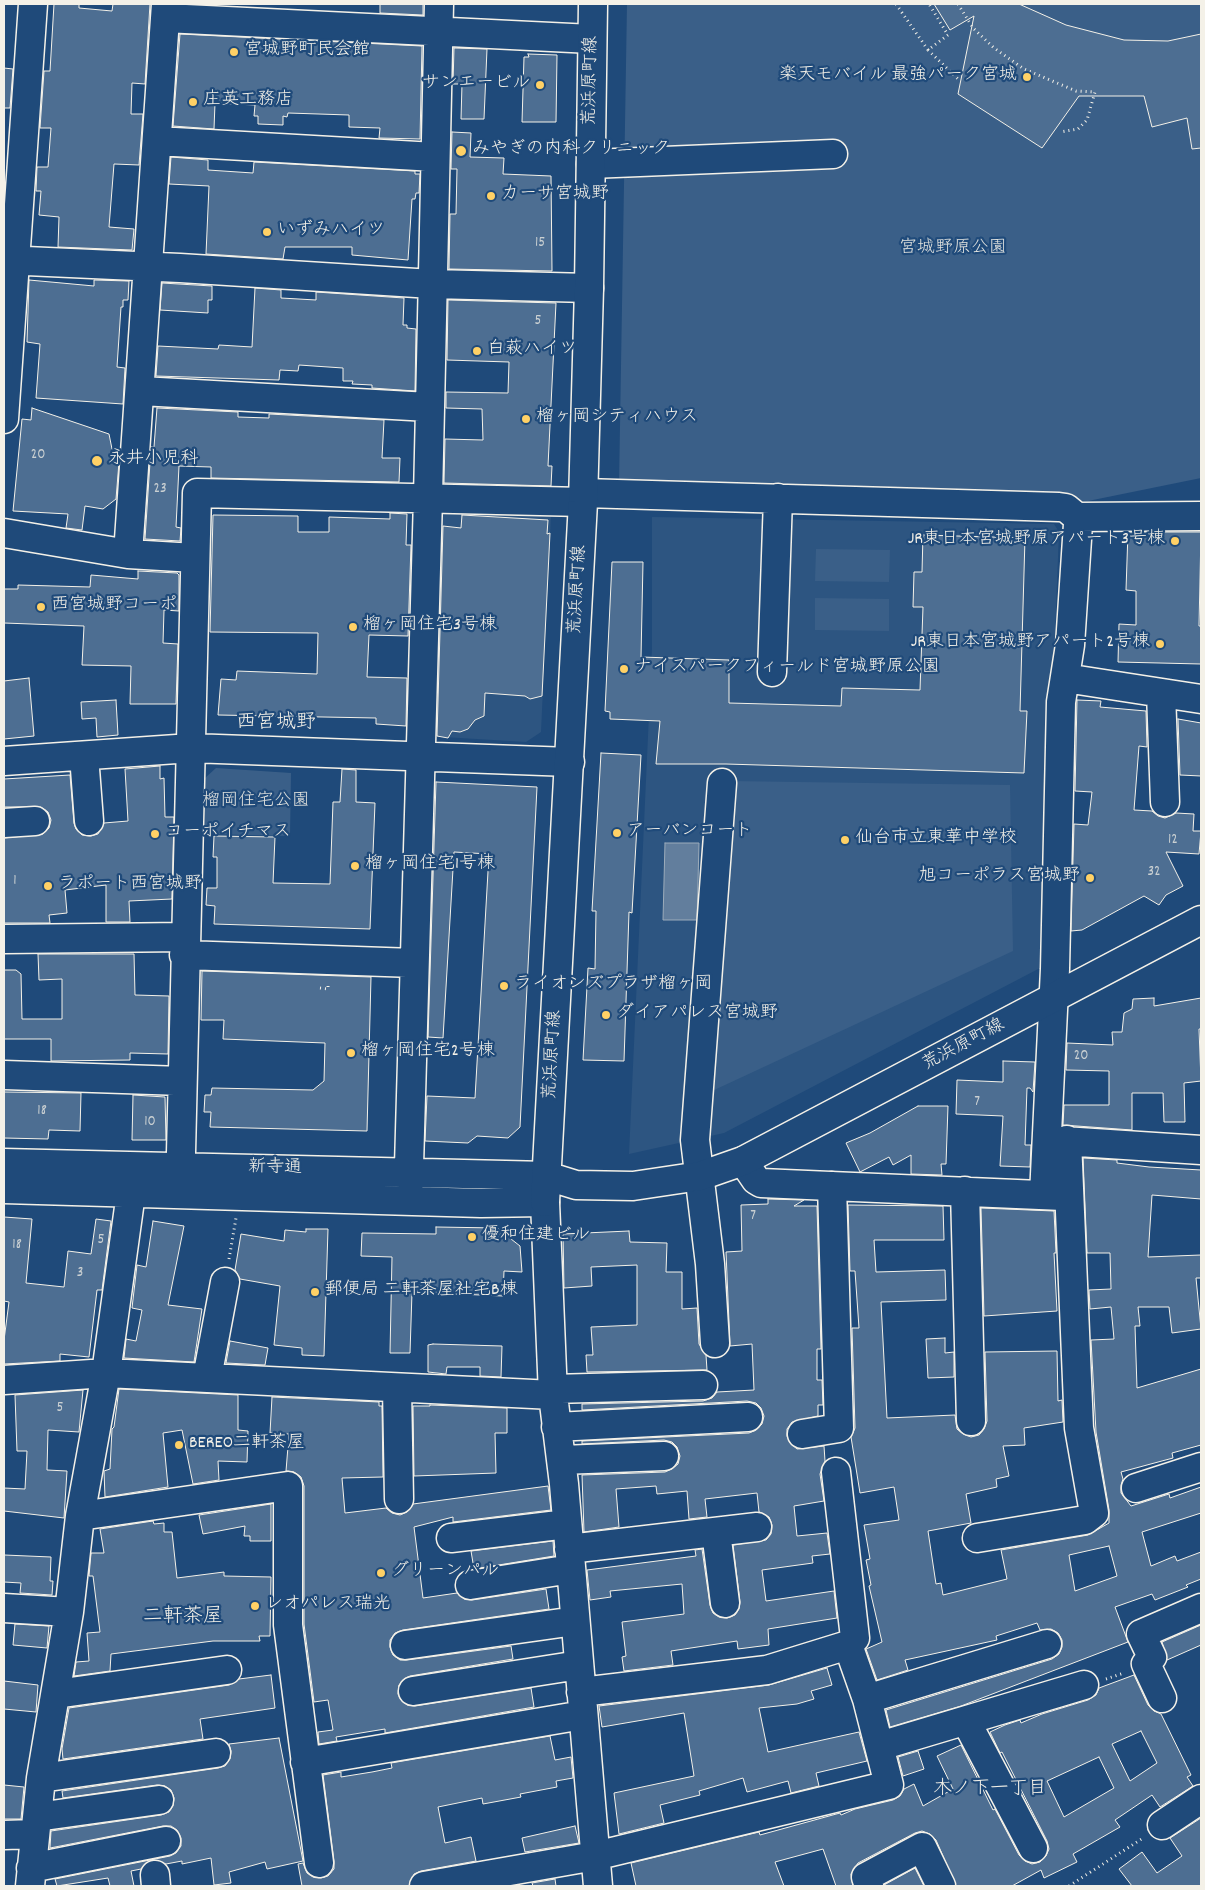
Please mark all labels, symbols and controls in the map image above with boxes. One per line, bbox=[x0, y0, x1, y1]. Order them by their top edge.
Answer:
street label: 荒浜原町線 bbox=[580, 36, 604, 126]
place label: 宮城野町民会館 bbox=[244, 41, 370, 63]
marker: 宮城野町民会館 bbox=[228, 46, 240, 58]
place label: 楽天モバイル 最強パーク宮城 bbox=[779, 66, 1017, 88]
marker: 楽天モバイル 最強パーク宮城 bbox=[1021, 71, 1033, 83]
place label: サンエービル bbox=[422, 74, 530, 96]
marker: サンエービル bbox=[534, 79, 546, 91]
place label: 庄英工務店 bbox=[203, 91, 293, 113]
marker: 庄英工務店 bbox=[187, 96, 199, 108]
place label: みやぎの内科クリニック bbox=[472, 140, 670, 162]
marker: みやぎの内科クリニック bbox=[454, 144, 468, 158]
place label: カーサ宮城野 bbox=[501, 185, 609, 207]
marker: カーサ宮城野 bbox=[485, 190, 497, 202]
place label: いずみハイツ bbox=[277, 221, 385, 243]
marker: いずみハイツ bbox=[261, 226, 273, 238]
house number: 15 bbox=[535, 235, 545, 253]
park label: 宮城野原公園 bbox=[899, 239, 1007, 261]
house number: 5 bbox=[535, 313, 541, 331]
place label: 白萩ハイツ bbox=[487, 340, 577, 362]
marker: 白萩ハイツ bbox=[471, 345, 483, 357]
place label: 榴ヶ岡シティハウス bbox=[536, 408, 698, 430]
marker: 榴ヶ岡シティハウス bbox=[520, 413, 532, 425]
house number: 20 bbox=[31, 447, 45, 465]
place label: 永井小児科 bbox=[108, 450, 198, 472]
marker: 永井小児科 bbox=[90, 454, 104, 468]
house number: 23 bbox=[153, 481, 167, 499]
place label: JR東日本宮城野原アパート3号棟 bbox=[908, 530, 1165, 552]
marker: JR東日本宮城野原アパート3号棟 bbox=[1169, 535, 1181, 547]
street label: 荒浜原町線 bbox=[566, 544, 592, 636]
place label: 西宮城野コーポ bbox=[51, 596, 177, 618]
marker: 西宮城野コーポ bbox=[35, 601, 47, 613]
place label: 榴ヶ岡住宅3号棟 bbox=[363, 616, 497, 638]
marker: 榴ヶ岡住宅3号棟 bbox=[347, 621, 359, 633]
place label: JR東日本宮城野アパート2号棟 bbox=[911, 633, 1150, 655]
marker: JR東日本宮城野アパート2号棟 bbox=[1154, 638, 1166, 650]
place label: ナイスパークフィールド宮城野原公園 bbox=[634, 658, 940, 680]
marker: ナイスパークフィールド宮城野原公園 bbox=[618, 663, 630, 675]
district label: 西宮城野 bbox=[236, 712, 316, 736]
park label: 榴岡住宅公園 bbox=[202, 792, 310, 814]
place label: アーバンコート bbox=[627, 822, 752, 844]
place label: コーポイチマス bbox=[165, 823, 291, 845]
marker: アーバンコート bbox=[611, 827, 623, 839]
marker: コーポイチマス bbox=[149, 828, 161, 840]
place label: 仙台市立東華中学校 bbox=[855, 829, 1017, 851]
house number: 12 bbox=[1168, 832, 1178, 850]
marker: 仙台市立東華中学校 bbox=[839, 834, 851, 846]
place label: 榴ヶ岡住宅1号棟 bbox=[365, 855, 495, 877]
marker: 榴ヶ岡住宅1号棟 bbox=[349, 860, 361, 872]
house number: 32 bbox=[1147, 864, 1161, 882]
place label: 旭コーポラス宮城野 bbox=[918, 867, 1080, 889]
marker: 旭コーポラス宮城野 bbox=[1084, 872, 1096, 884]
house number: 1 bbox=[13, 873, 17, 891]
place label: ラポート西宮城野 bbox=[58, 875, 202, 897]
marker: ラポート西宮城野 bbox=[42, 880, 54, 892]
place label: ライオンズプラザ榴ヶ岡 bbox=[514, 975, 712, 997]
marker: ライオンズプラザ榴ヶ岡 bbox=[498, 980, 510, 992]
place label: ダイアパレス宮城野 bbox=[616, 1004, 778, 1026]
street label: 荒浜原町線 bbox=[541, 1009, 567, 1101]
marker: ダイアパレス宮城野 bbox=[600, 1009, 612, 1021]
street label: 荒浜原町線 bbox=[919, 1015, 1009, 1077]
place label: 榴ヶ岡住宅2号棟 bbox=[361, 1042, 495, 1064]
marker: 榴ヶ岡住宅2号棟 bbox=[345, 1047, 357, 1059]
house number: 20 bbox=[1074, 1048, 1088, 1066]
house number: 7 bbox=[974, 1094, 980, 1112]
house number: 18 bbox=[37, 1103, 47, 1121]
house number: 10 bbox=[144, 1114, 156, 1132]
street label: 新寺通 bbox=[248, 1158, 302, 1180]
house number: 7 bbox=[750, 1208, 756, 1226]
place label: 優和住建ビル bbox=[482, 1226, 590, 1248]
marker: 優和住建ビル bbox=[466, 1231, 478, 1243]
house number: 5 bbox=[98, 1232, 104, 1250]
house number: 18 bbox=[12, 1237, 22, 1255]
house number: 3 bbox=[77, 1265, 83, 1283]
place label: 郵便局 二軒茶屋社宅B棟 bbox=[325, 1281, 518, 1303]
marker: 郵便局 二軒茶屋社宅B棟 bbox=[309, 1286, 321, 1298]
house number: 5 bbox=[57, 1400, 63, 1418]
place label: BEREO二軒茶屋 bbox=[189, 1434, 305, 1456]
marker: BEREO二軒茶屋 bbox=[173, 1439, 185, 1451]
place label: グリーンパル bbox=[391, 1562, 499, 1584]
marker: グリーンパル bbox=[375, 1567, 387, 1579]
place label: レオパレス瑞光 bbox=[265, 1595, 391, 1617]
marker: レオパレス瑞光 bbox=[249, 1600, 261, 1612]
district label: 二軒茶屋 bbox=[143, 1606, 223, 1630]
district label: 木ノ下一丁目 bbox=[933, 1779, 1047, 1801]

